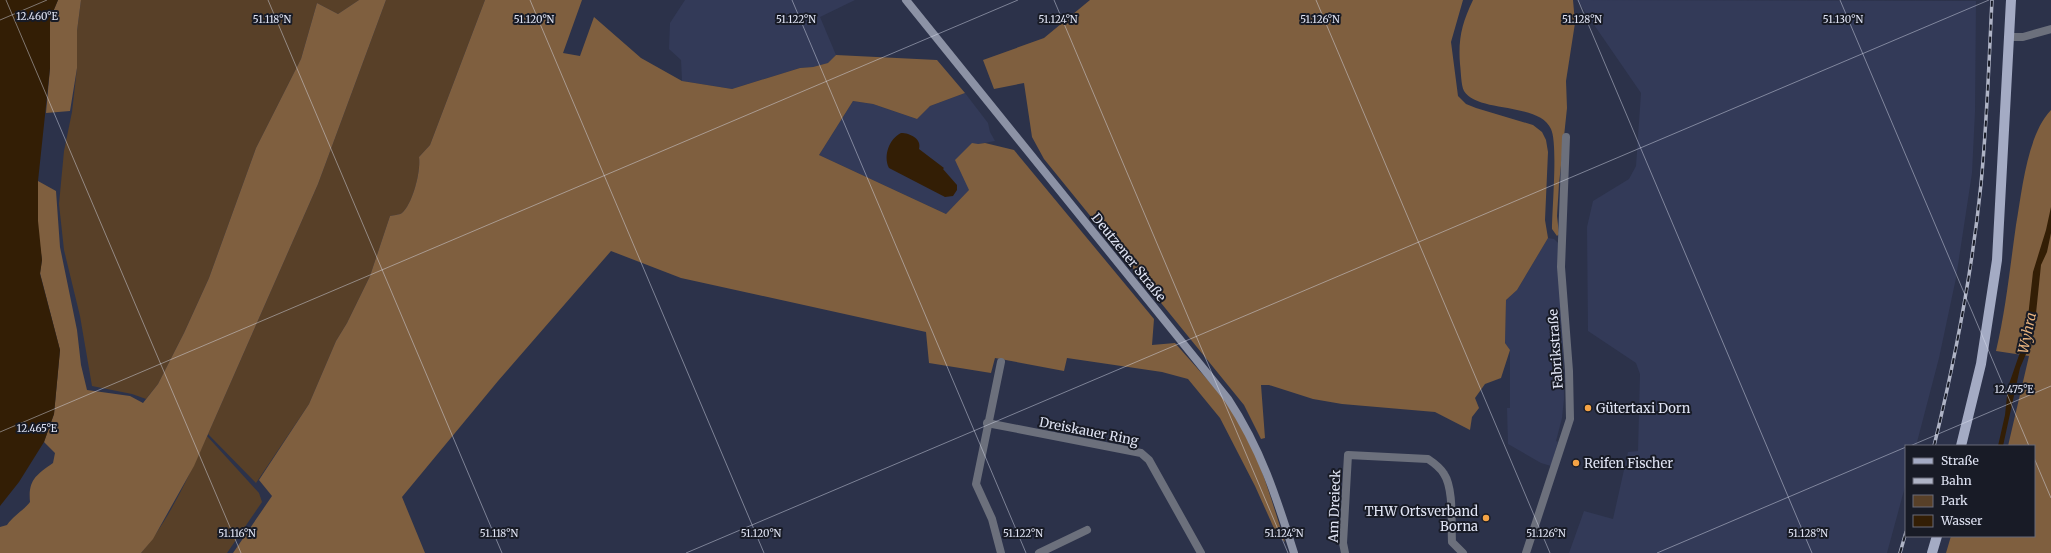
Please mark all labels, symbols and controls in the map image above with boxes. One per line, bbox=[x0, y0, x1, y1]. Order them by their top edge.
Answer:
text: 12.460°E bbox=[16, 10, 58, 23]
text: 51.118°N bbox=[253, 13, 291, 26]
text: 51.120°N bbox=[514, 13, 555, 26]
text: 51.122°N bbox=[776, 13, 816, 26]
text: 51.124°N bbox=[1038, 13, 1078, 26]
text: 51.126°N bbox=[1300, 13, 1340, 26]
text: 51.128°N bbox=[1562, 13, 1602, 26]
text: 51.130°N bbox=[1823, 13, 1863, 26]
street label: Deutzener Straße bbox=[1088, 210, 1170, 305]
street label: Fabrikstraße bbox=[1544, 308, 1567, 389]
water label: Wyhra bbox=[2014, 311, 2040, 355]
text: 12.475°E bbox=[1994, 383, 2034, 396]
place label: Gütertaxi Dorn bbox=[1596, 400, 1691, 417]
marker: Gütertaxi Dorn bbox=[1583, 403, 1593, 413]
street label: Dreiskauer Ring bbox=[1038, 414, 1140, 449]
text: 12.465°E bbox=[17, 422, 58, 435]
legend bbox=[1905, 445, 2035, 537]
text: Straße bbox=[1941, 453, 1979, 468]
place label: Reifen Fischer bbox=[1584, 455, 1673, 472]
marker: Reifen Fischer bbox=[1571, 458, 1581, 468]
street label: Am Dreieck bbox=[1325, 468, 1344, 544]
text: Bahn bbox=[1941, 473, 1972, 488]
text: Park bbox=[1941, 493, 1968, 508]
place label: THW Ortsverband Borna bbox=[1364, 503, 1478, 535]
marker: THW Ortsverband Borna bbox=[1481, 513, 1491, 523]
text: Wasser bbox=[1940, 513, 1983, 528]
text: 51.116°N bbox=[218, 527, 256, 540]
text: 51.118°N bbox=[480, 527, 518, 540]
text: 51.120°N bbox=[741, 527, 782, 540]
text: 51.122°N bbox=[1003, 527, 1043, 540]
text: 51.124°N bbox=[1264, 527, 1304, 540]
text: 51.126°N bbox=[1526, 527, 1566, 540]
text: 51.128°N bbox=[1788, 527, 1828, 540]

